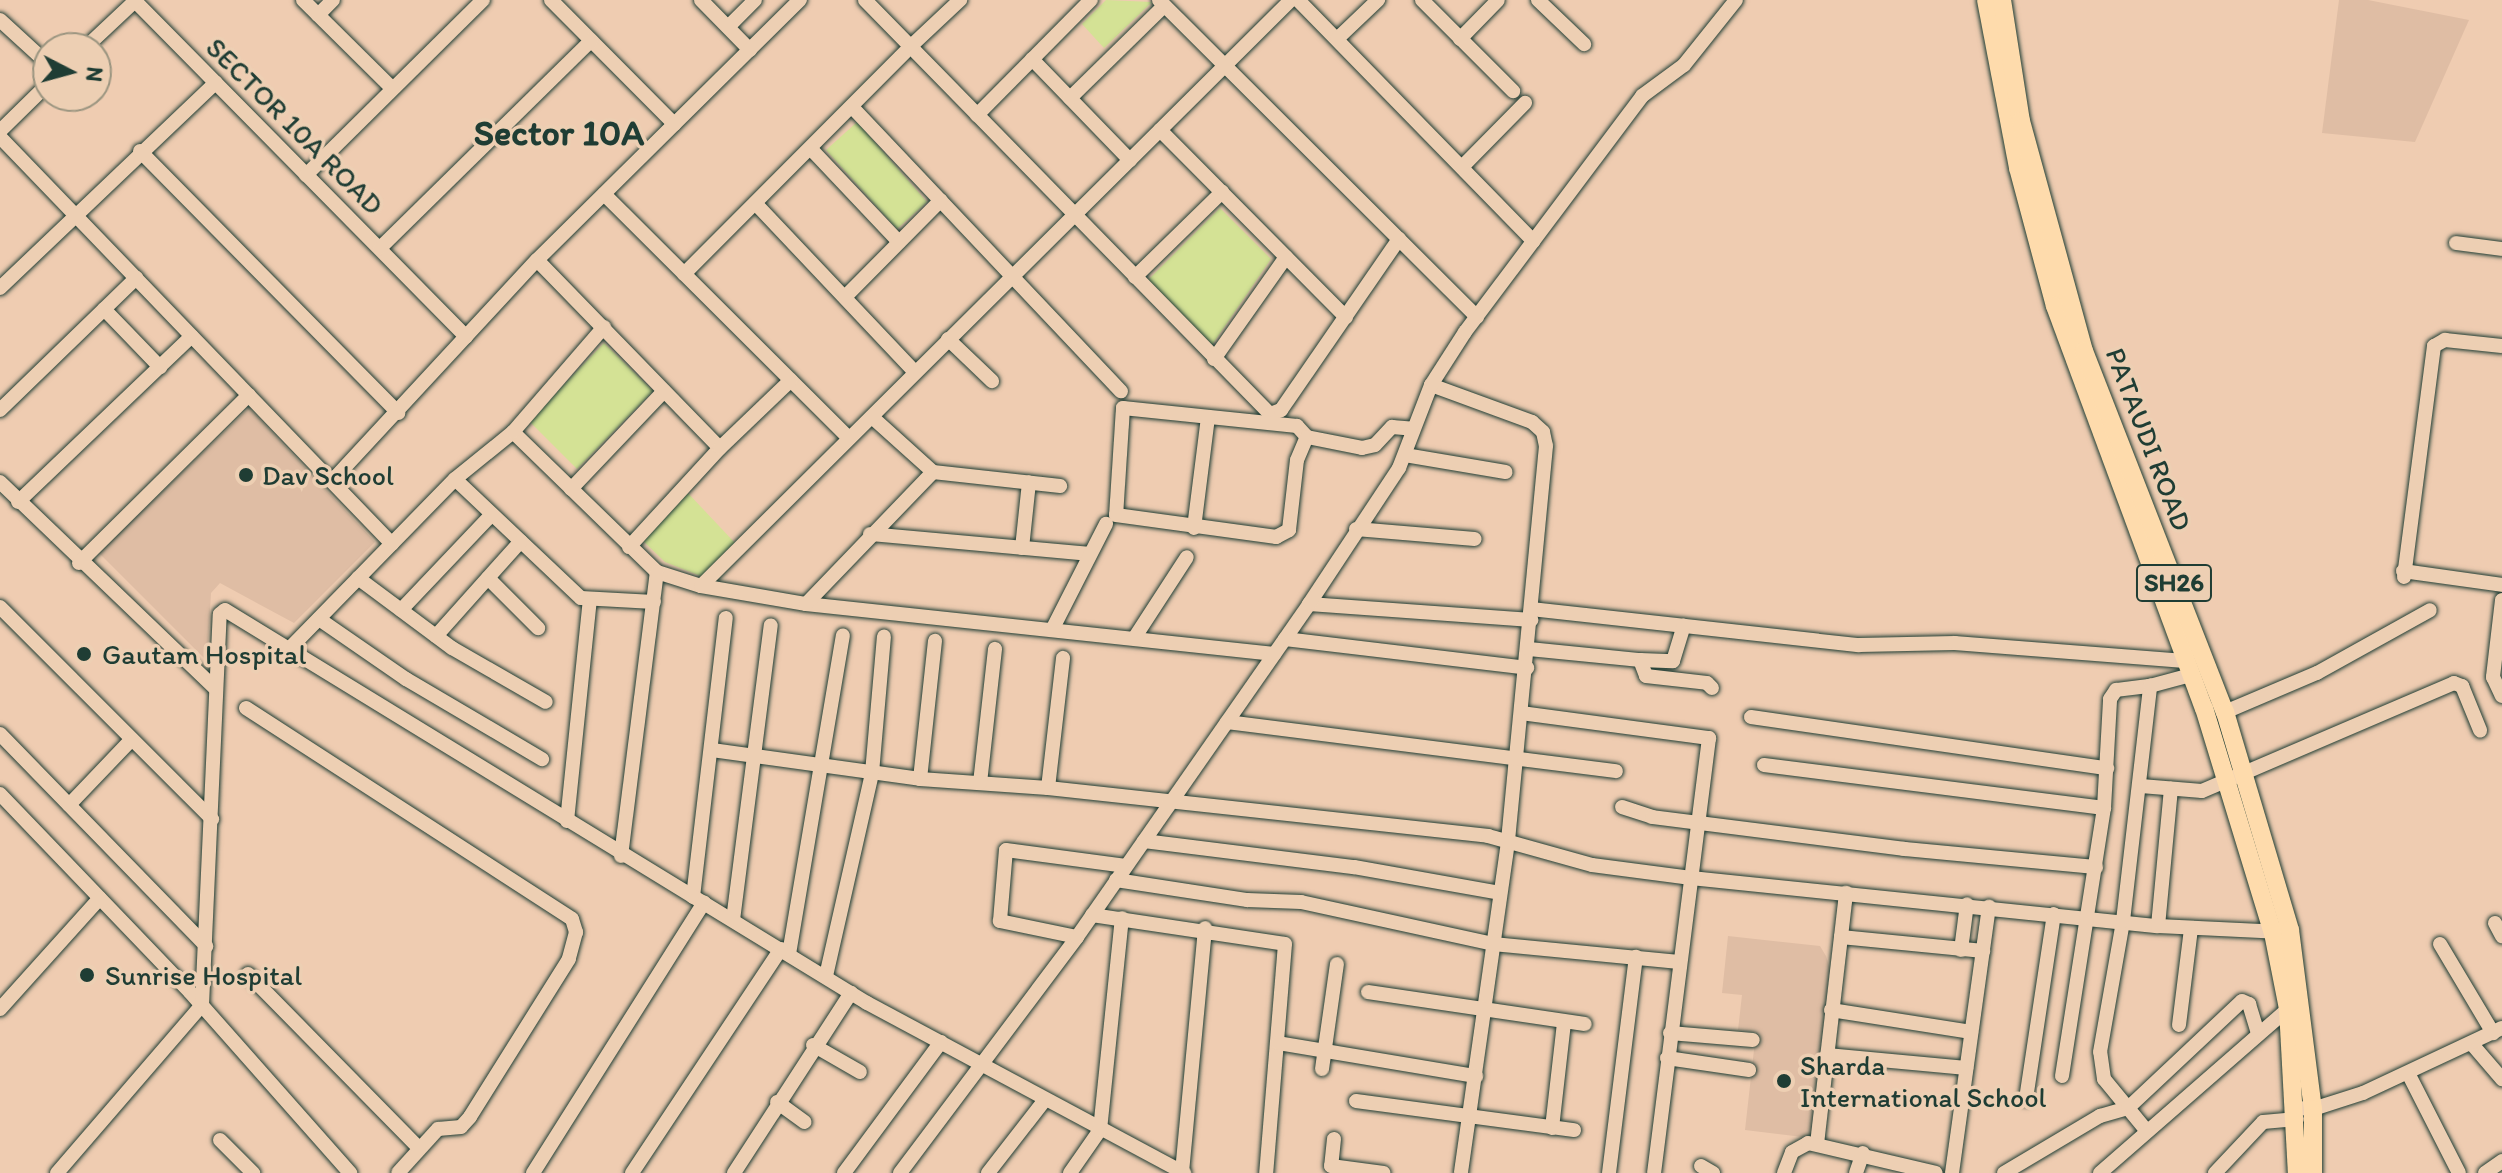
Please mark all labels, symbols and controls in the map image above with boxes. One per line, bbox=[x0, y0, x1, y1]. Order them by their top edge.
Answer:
street label: SECTOR 10A ROAD bbox=[200, 31, 390, 221]
north arrow bbox=[32, 32, 112, 112]
text: N bbox=[80, 66, 109, 83]
district label: Sector 10A bbox=[474, 111, 644, 155]
street label: PATAUDI ROAD bbox=[2099, 343, 2199, 535]
place label: Dav School bbox=[262, 458, 394, 492]
marker: Dav School bbox=[237, 466, 255, 484]
road number: SH26 bbox=[2134, 561, 2214, 605]
place label: Gautam Hospital bbox=[102, 637, 305, 671]
marker: Gautam Hospital bbox=[73, 643, 95, 665]
place label: Sunrise Hospital bbox=[105, 958, 302, 992]
marker: Sunrise Hospital bbox=[76, 964, 98, 986]
place label: Sharda International School bbox=[1800, 1048, 2046, 1114]
marker: Sharda International School bbox=[1775, 1072, 1793, 1090]

